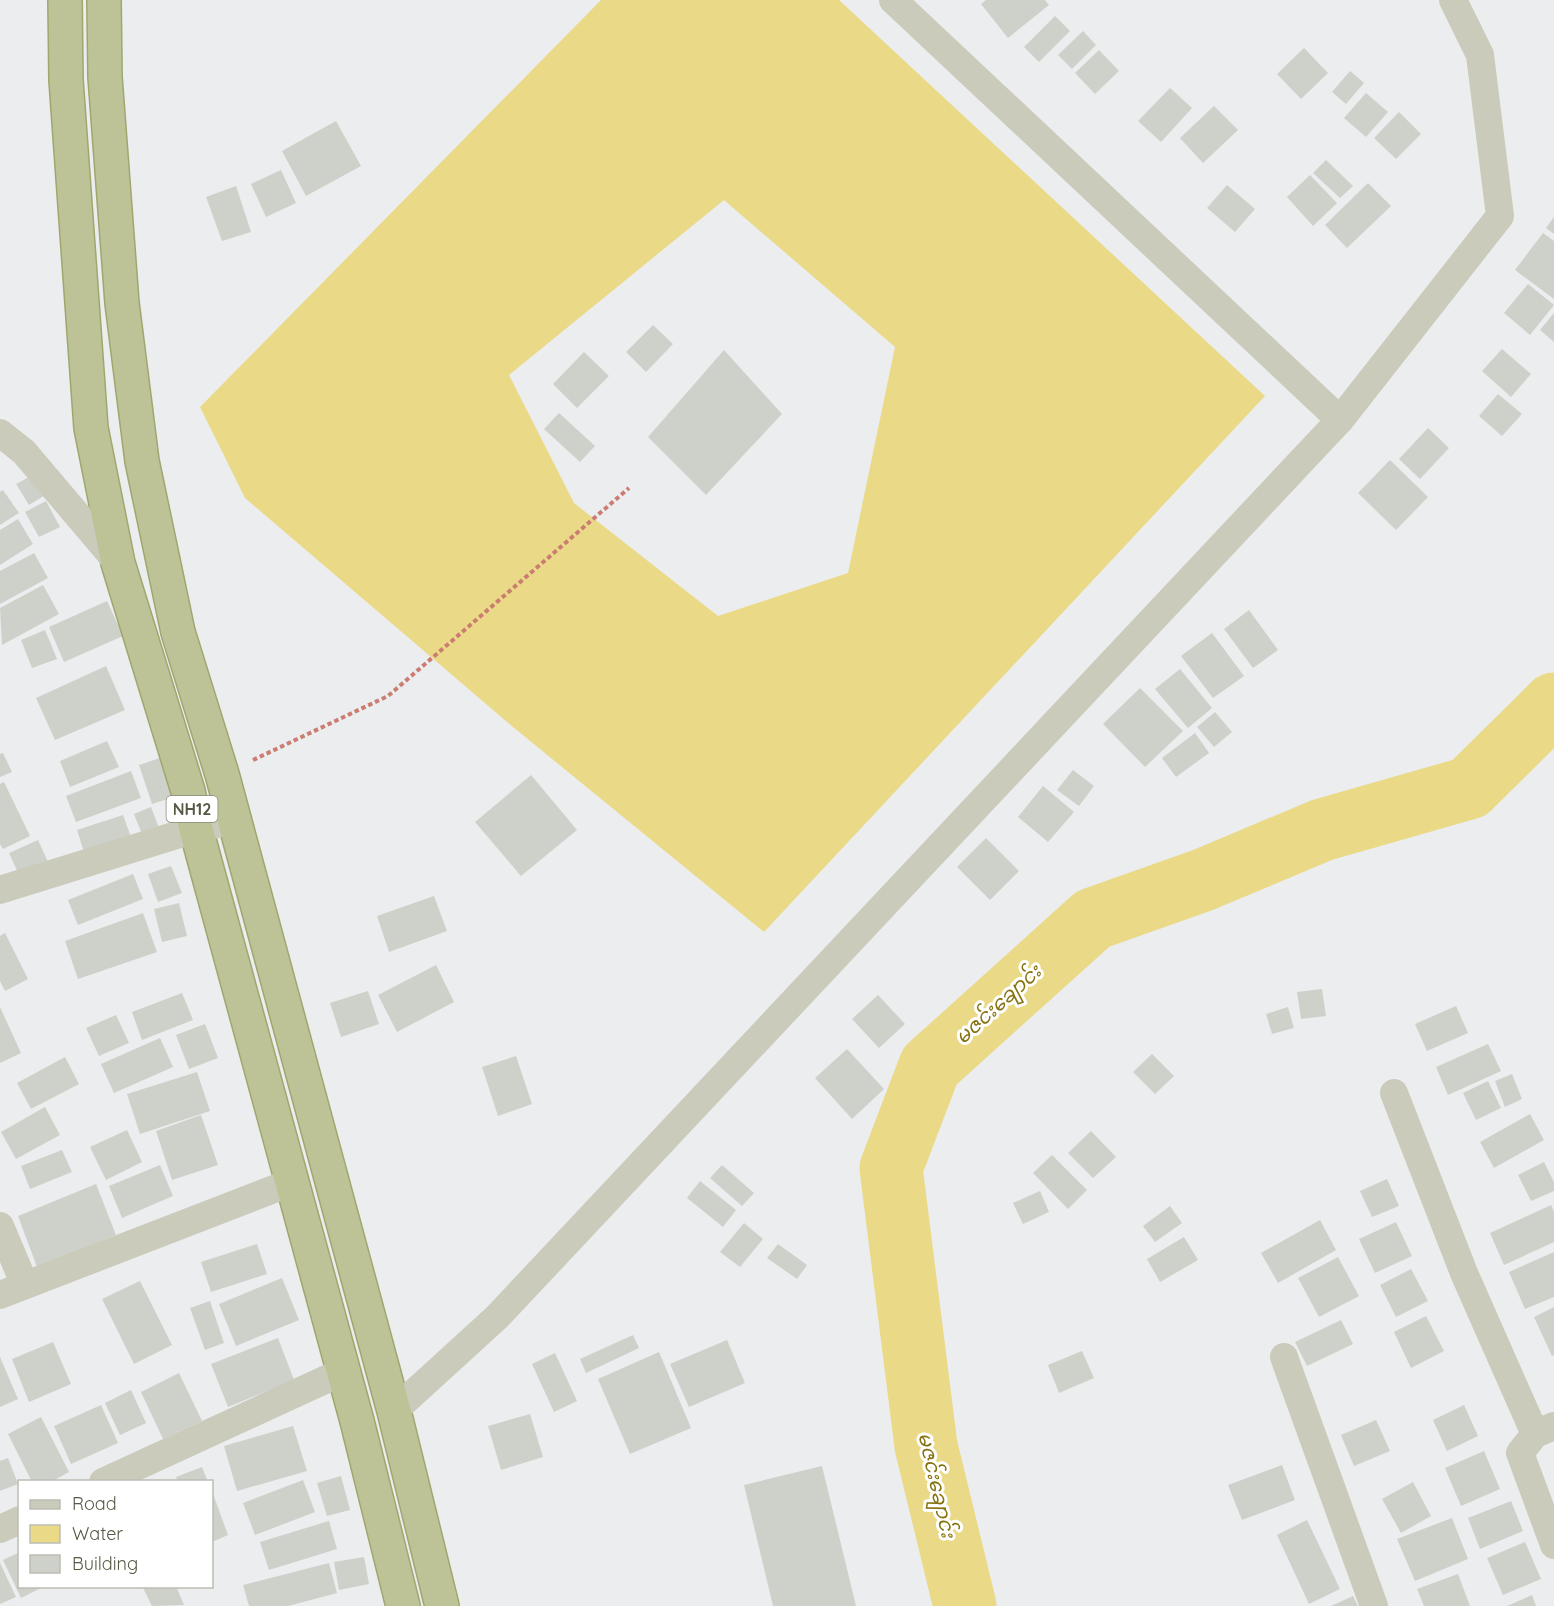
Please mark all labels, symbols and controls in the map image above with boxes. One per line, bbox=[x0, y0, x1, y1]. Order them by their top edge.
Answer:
road number: NH12 bbox=[166, 796, 218, 822]
water label: မဇင်းချောင်း bbox=[949, 957, 1050, 1052]
water label: မဇင်းချောင်း bbox=[908, 1430, 963, 1542]
legend bbox=[18, 1480, 213, 1588]
text: Road bbox=[72, 1492, 117, 1515]
text: Water bbox=[72, 1522, 123, 1545]
text: Building bbox=[72, 1552, 138, 1575]

